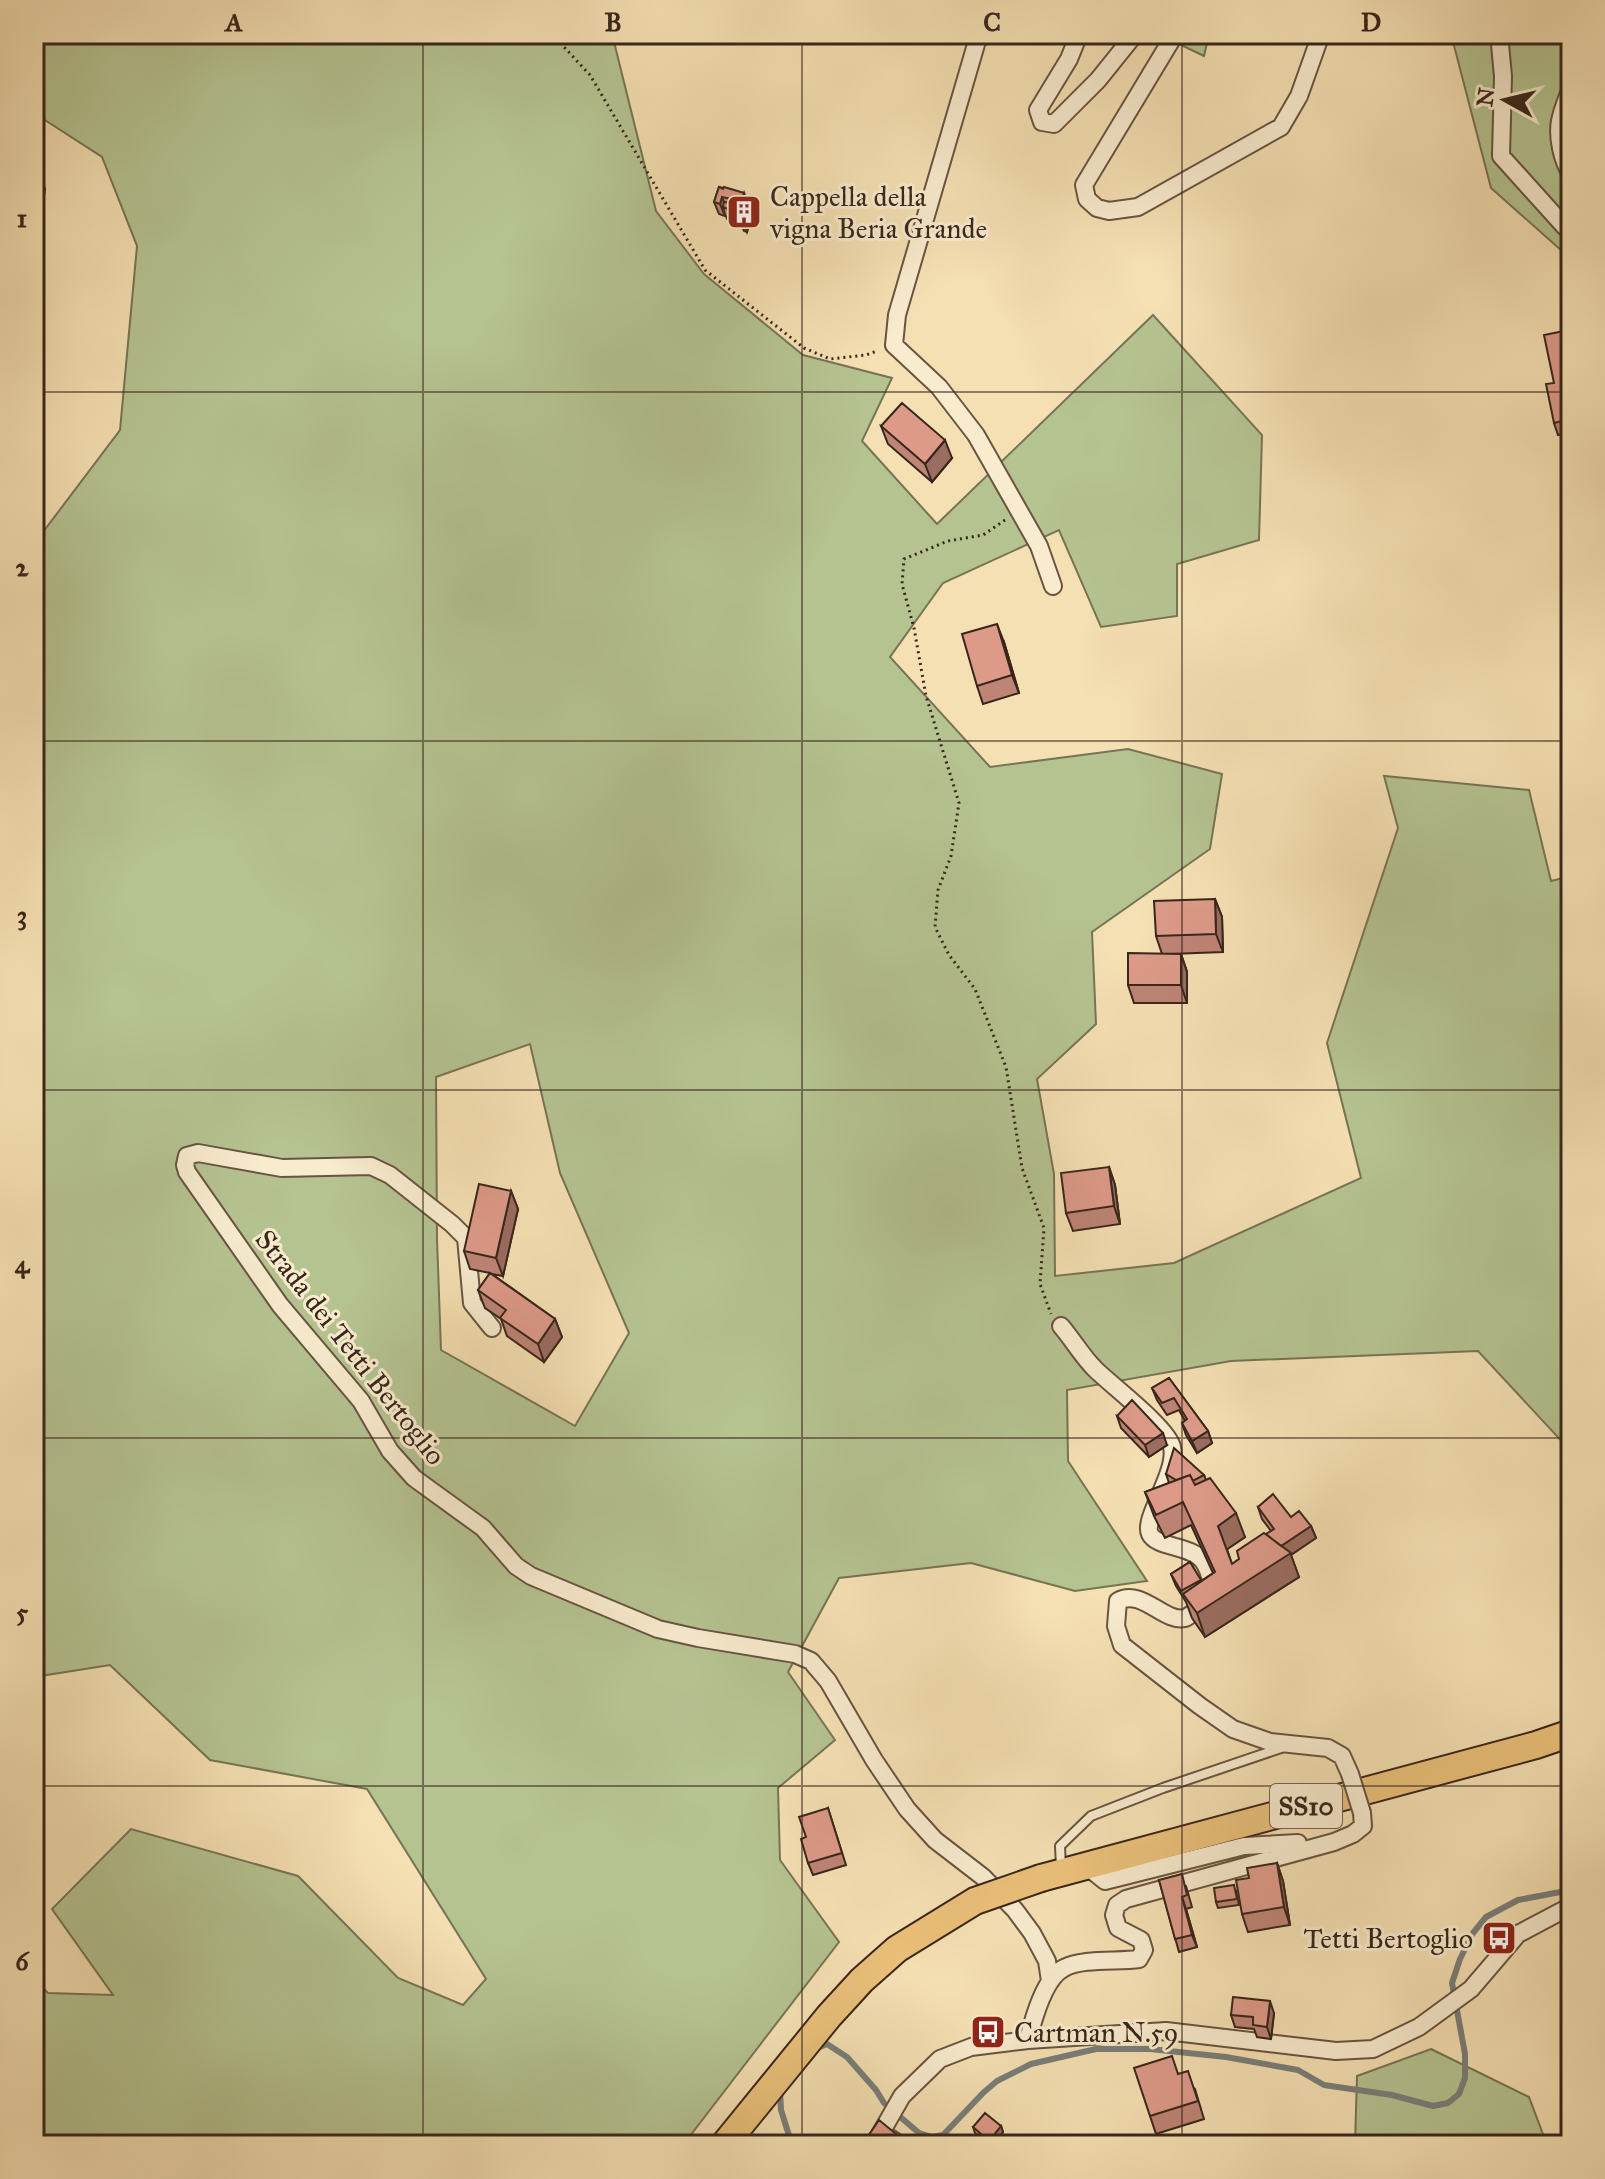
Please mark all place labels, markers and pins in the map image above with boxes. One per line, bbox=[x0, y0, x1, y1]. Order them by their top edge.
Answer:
place label: Cappella della vigna Beria Grande bbox=[769, 179, 987, 246]
building icon: Cappella della vigna Beria Grande bbox=[725, 193, 763, 231]
bus stop icon: Tetti Bertoglio bbox=[1480, 1919, 1518, 1957]
place label: Tetti Bertoglio bbox=[1303, 1921, 1473, 1956]
bus stop icon: Cartman N.59 bbox=[969, 2013, 1007, 2051]
place label: Cartman N.59 bbox=[1014, 2015, 1178, 2050]

